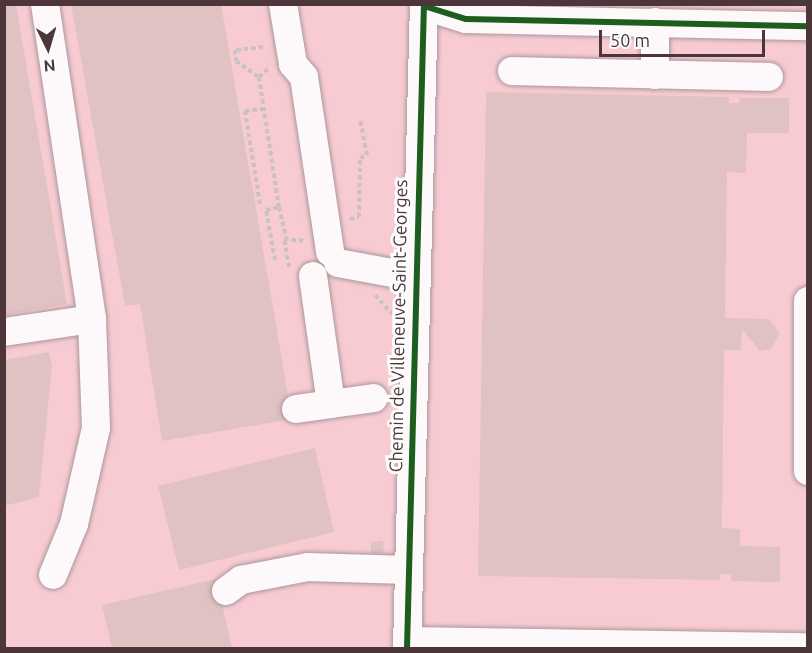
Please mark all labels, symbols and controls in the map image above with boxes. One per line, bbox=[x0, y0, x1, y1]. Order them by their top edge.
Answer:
north arrow bbox=[18, 18, 78, 78]
scale bar bbox=[602, 18, 768, 56]
text: 50 m bbox=[610, 30, 650, 50]
text: N bbox=[43, 56, 56, 75]
street label: Chemin de Villeneuve-Saint-Georges bbox=[385, 179, 411, 473]

